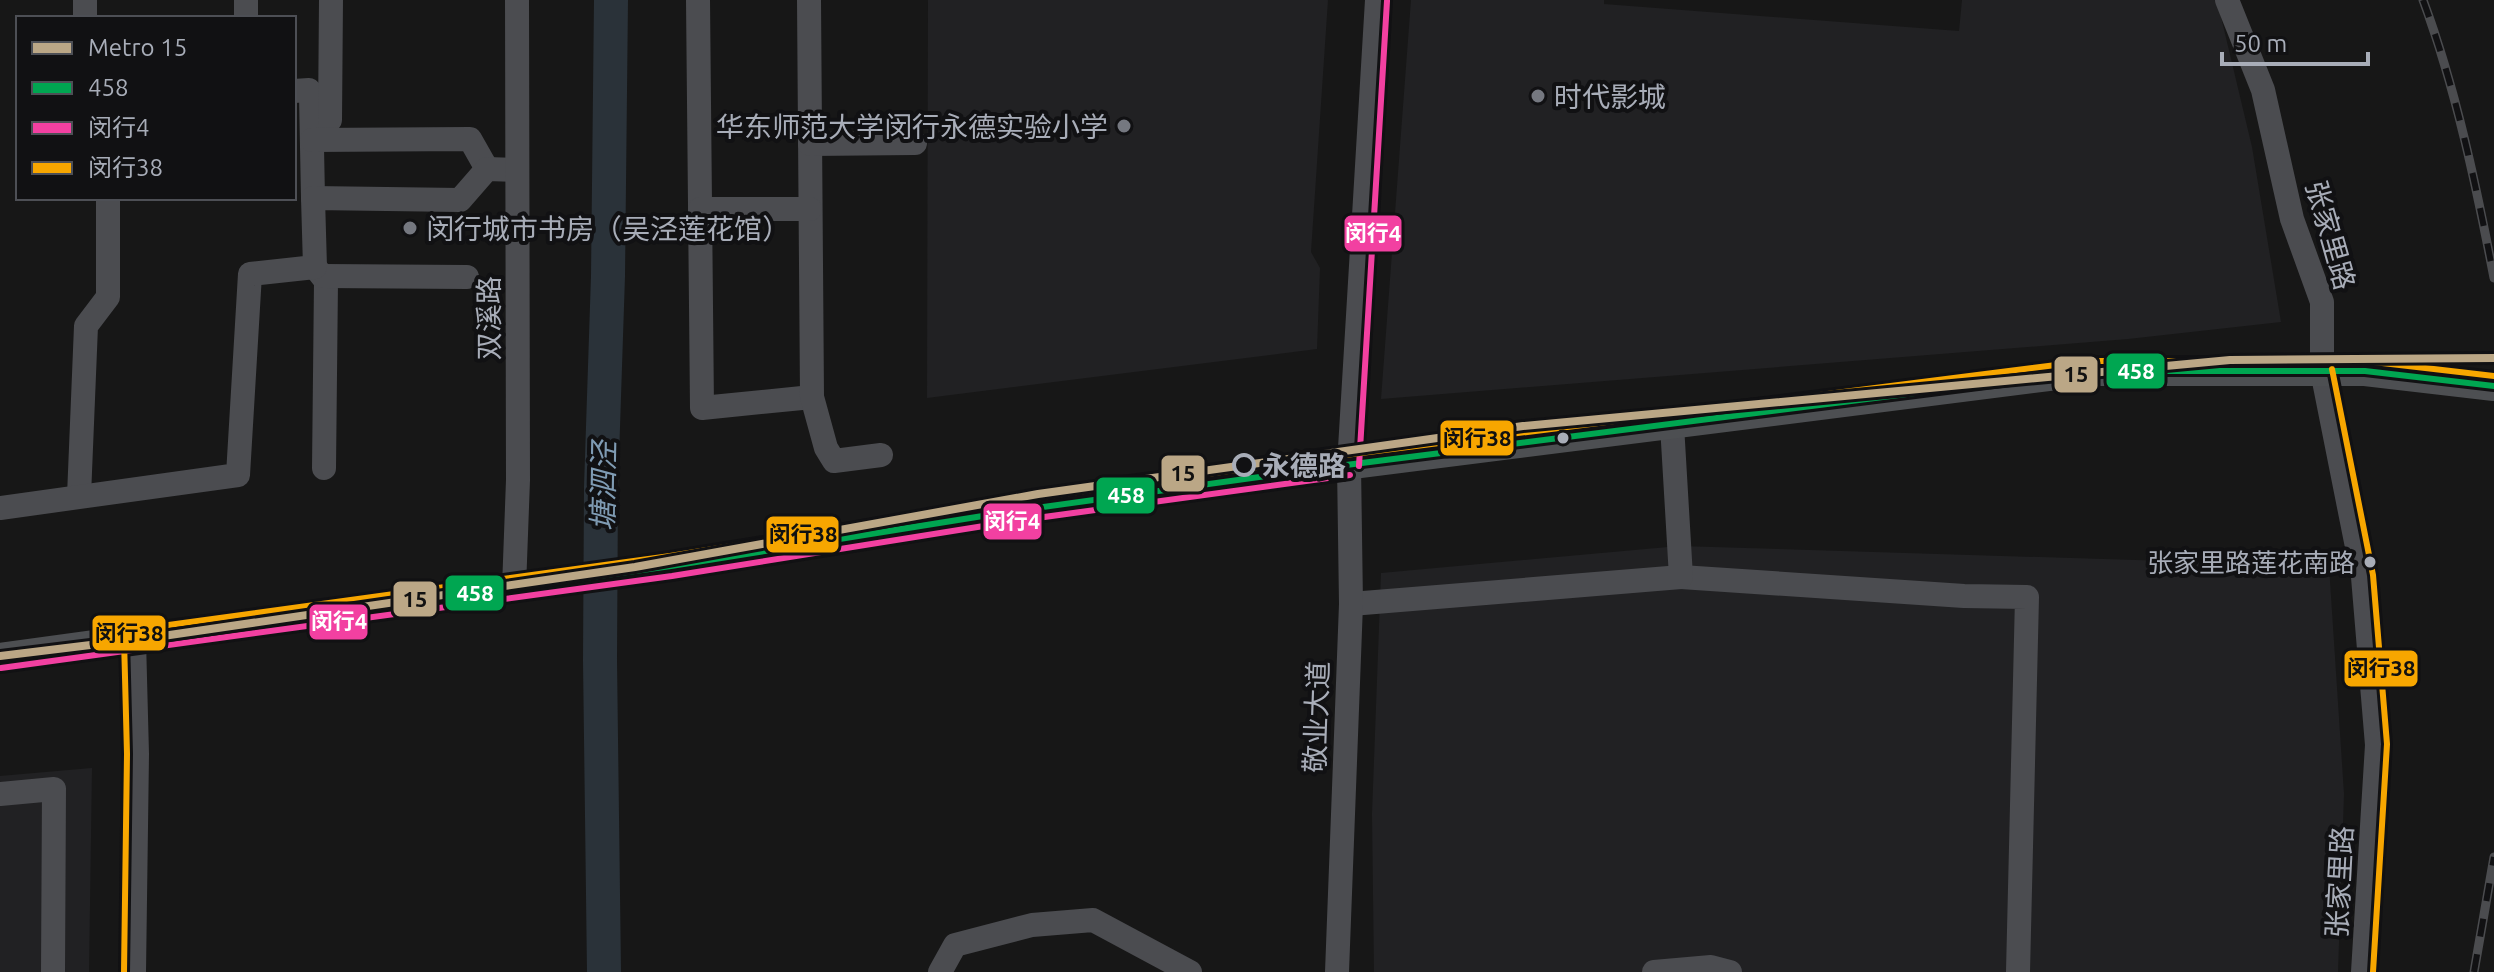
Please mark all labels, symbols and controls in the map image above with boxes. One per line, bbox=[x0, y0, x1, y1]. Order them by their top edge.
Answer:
legend bbox=[16, 16, 296, 200]
scale bar bbox=[2222, 16, 2368, 66]
text: 50 m bbox=[2234, 30, 2287, 57]
text: Metro 15 bbox=[88, 34, 187, 61]
text: 458 bbox=[88, 74, 129, 101]
place label: 时代影城 bbox=[1554, 81, 1666, 112]
marker: 时代影城 bbox=[1529, 87, 1547, 105]
place label: 华东师范大学闵行永德实验小学 bbox=[716, 111, 1108, 142]
text: 闵行4 bbox=[88, 114, 150, 141]
marker: 华东师范大学闵行永德实验小学 bbox=[1115, 117, 1133, 135]
text: 闵行38 bbox=[88, 154, 163, 181]
street label: 张家里路 bbox=[2301, 177, 2361, 293]
place label: 闵行城市书房（吴泾莲花馆） bbox=[426, 213, 790, 244]
line badge: 闵行4 bbox=[1343, 214, 1403, 253]
marker: 闵行城市书房（吴泾莲花馆） bbox=[401, 219, 419, 237]
text: 闵行4 bbox=[1345, 220, 1401, 245]
street label: 双溪路 bbox=[473, 276, 504, 360]
line badge: 458 bbox=[2105, 352, 2166, 390]
line badge: 15 bbox=[2053, 355, 2099, 394]
text: 458 bbox=[2117, 358, 2155, 383]
text: 15 bbox=[2064, 361, 2088, 386]
line badge: 闵行38 bbox=[1439, 419, 1515, 457]
text: 闵行38 bbox=[1443, 425, 1511, 450]
unlabelled marker bbox=[1555, 430, 1571, 446]
water label: 塘泗泾 bbox=[585, 438, 621, 531]
place label: 永德路 bbox=[1262, 450, 1346, 481]
line badge: 15 bbox=[1160, 454, 1206, 493]
marker: 永德路 bbox=[1233, 454, 1255, 476]
text: 15 bbox=[1171, 460, 1195, 485]
line badge: 458 bbox=[1095, 476, 1156, 515]
text: 458 bbox=[1107, 482, 1145, 507]
line badge: 闵行4 bbox=[982, 502, 1043, 541]
text: 闵行4 bbox=[984, 508, 1040, 533]
line badge: 闵行38 bbox=[765, 515, 840, 554]
text: 闵行38 bbox=[769, 521, 837, 546]
place label: 张家里路莲花南路 bbox=[2147, 548, 2355, 577]
marker: 张家里路莲花南路 bbox=[2362, 554, 2378, 570]
line badge: 458 bbox=[444, 574, 505, 612]
line badge: 15 bbox=[392, 580, 438, 618]
text: 458 bbox=[456, 580, 494, 605]
text: 15 bbox=[403, 586, 427, 611]
line badge: 闵行4 bbox=[308, 603, 369, 641]
text: 闵行4 bbox=[311, 608, 367, 633]
line badge: 闵行38 bbox=[91, 614, 167, 652]
text: 闵行38 bbox=[95, 620, 163, 645]
line badge: 闵行38 bbox=[2343, 649, 2419, 688]
text: 闵行38 bbox=[2347, 655, 2415, 680]
street label: 敬业大道 bbox=[1299, 660, 1333, 774]
street label: 张家里路 bbox=[2321, 825, 2357, 939]

